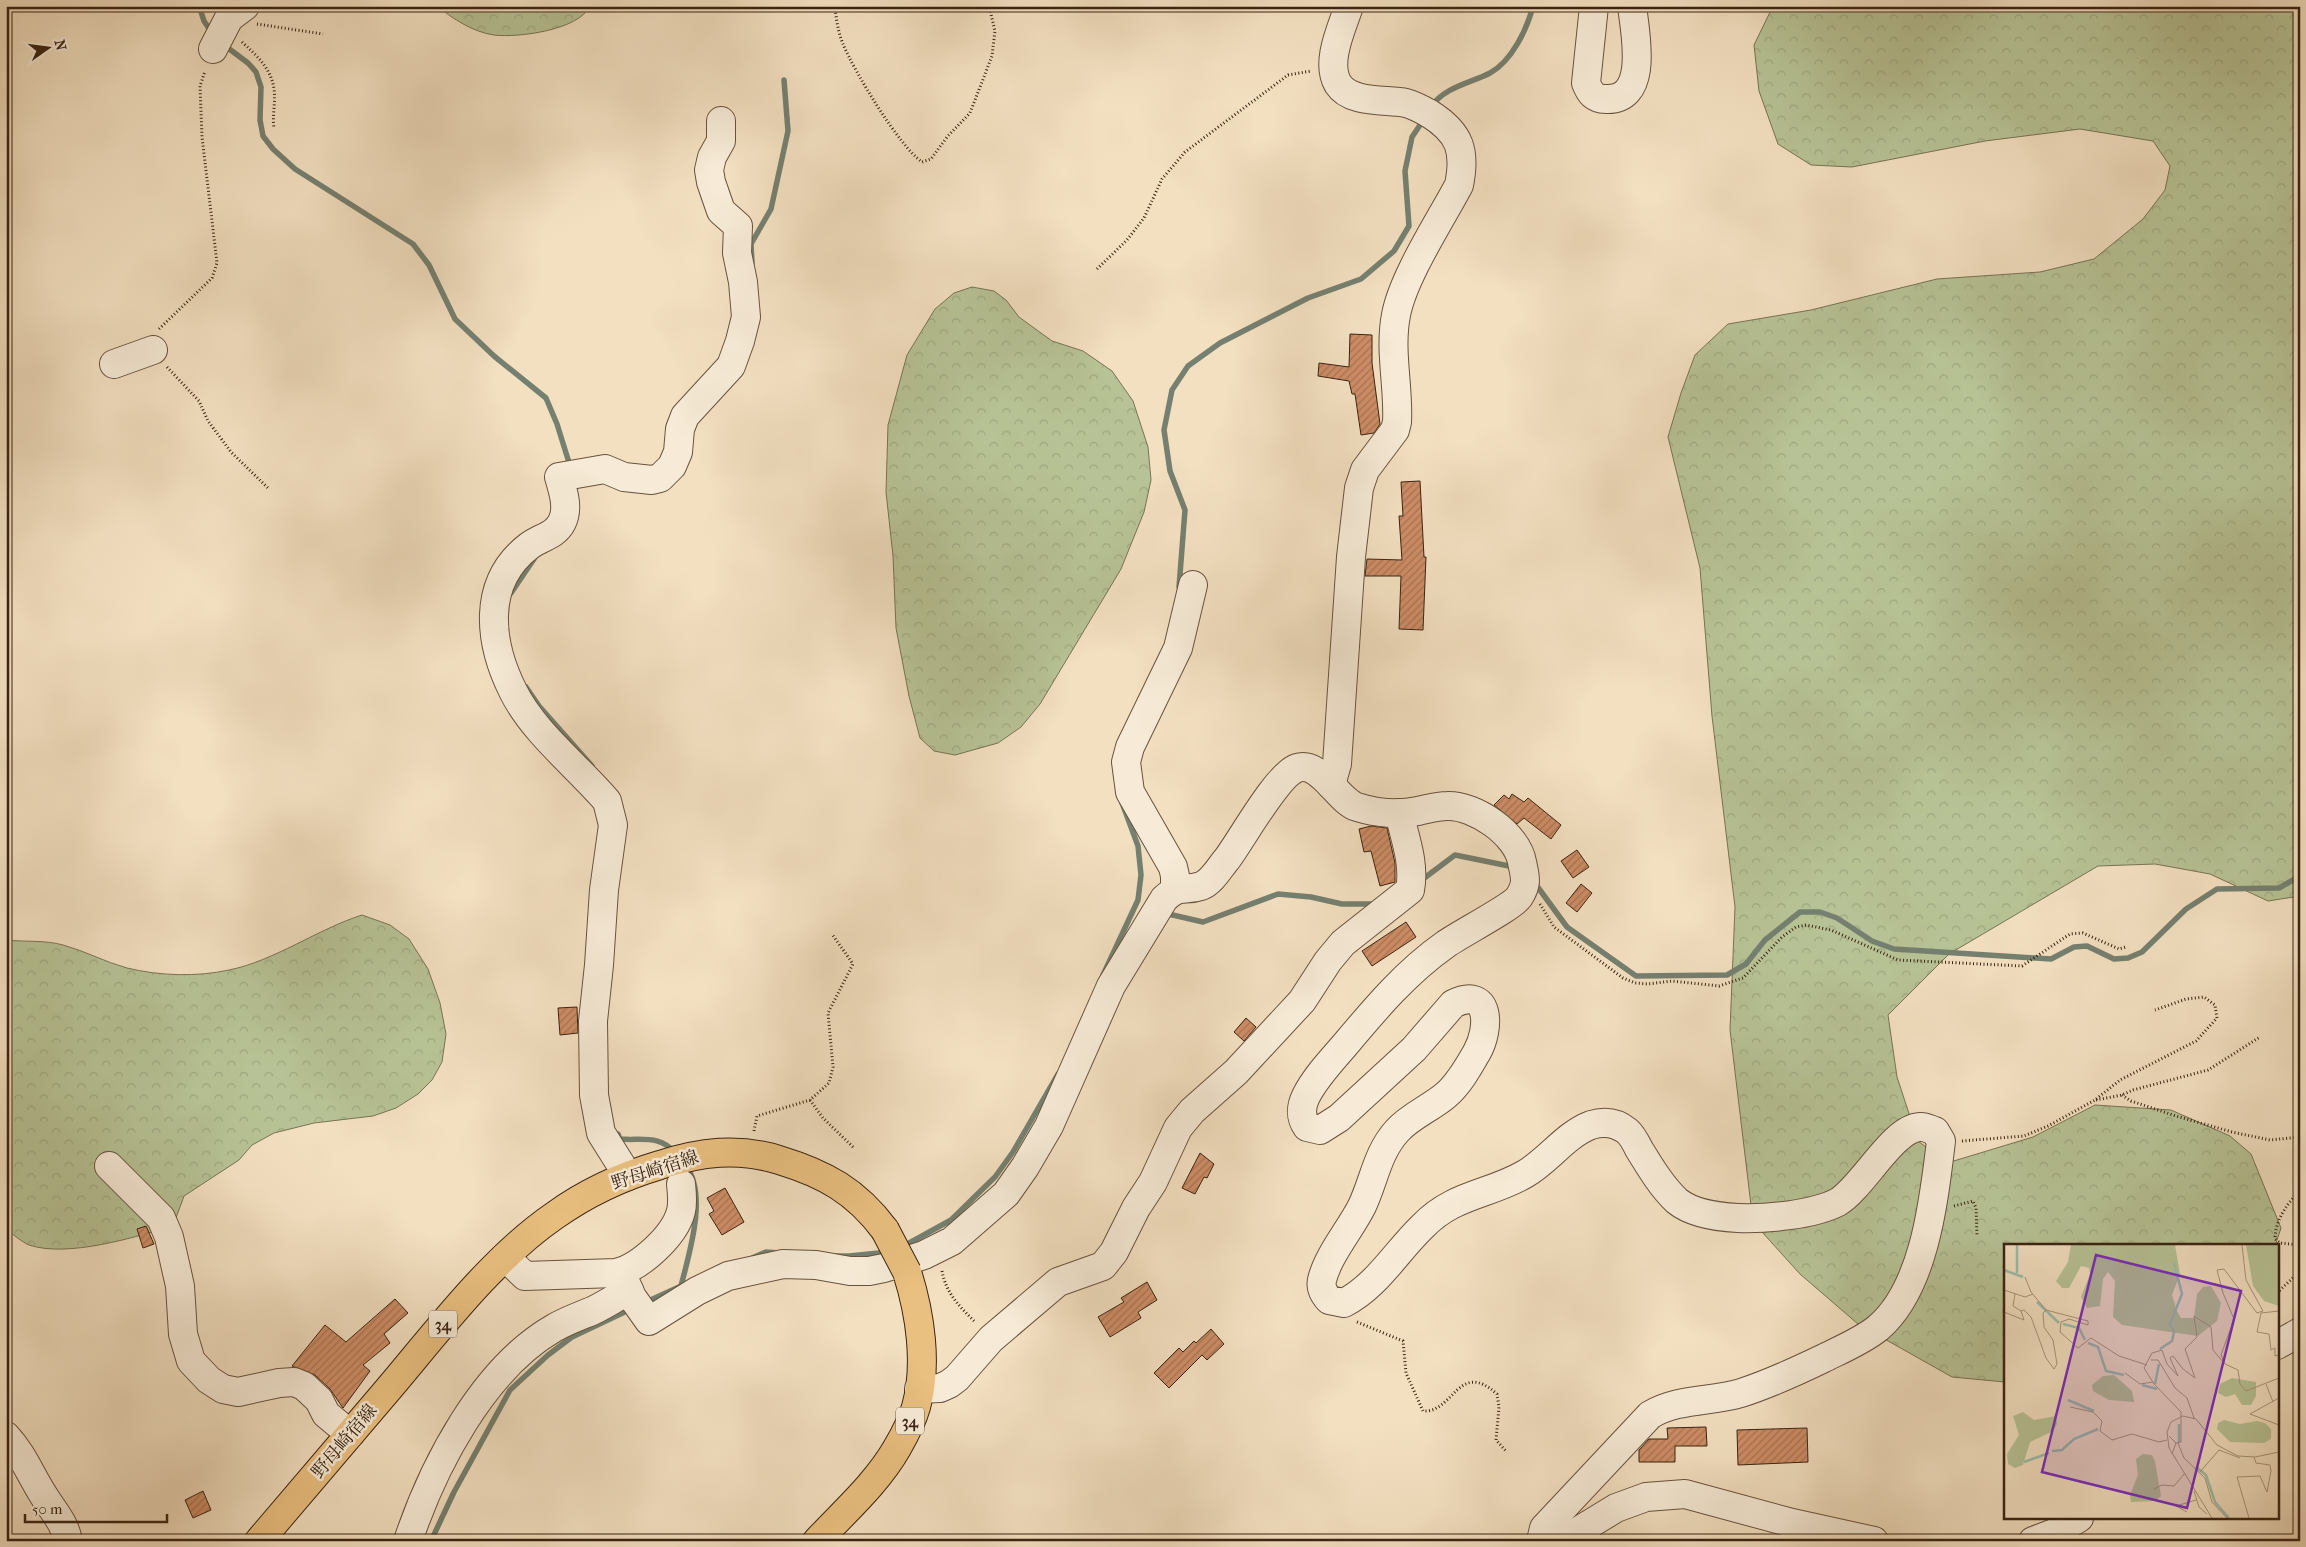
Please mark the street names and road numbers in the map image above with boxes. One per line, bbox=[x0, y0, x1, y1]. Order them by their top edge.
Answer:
street label: 野母崎宿線 bbox=[609, 1147, 701, 1194]
road number: 34 bbox=[429, 1310, 457, 1338]
street label: 野母崎宿線 bbox=[307, 1400, 381, 1483]
road number: 34 bbox=[896, 1408, 924, 1434]

